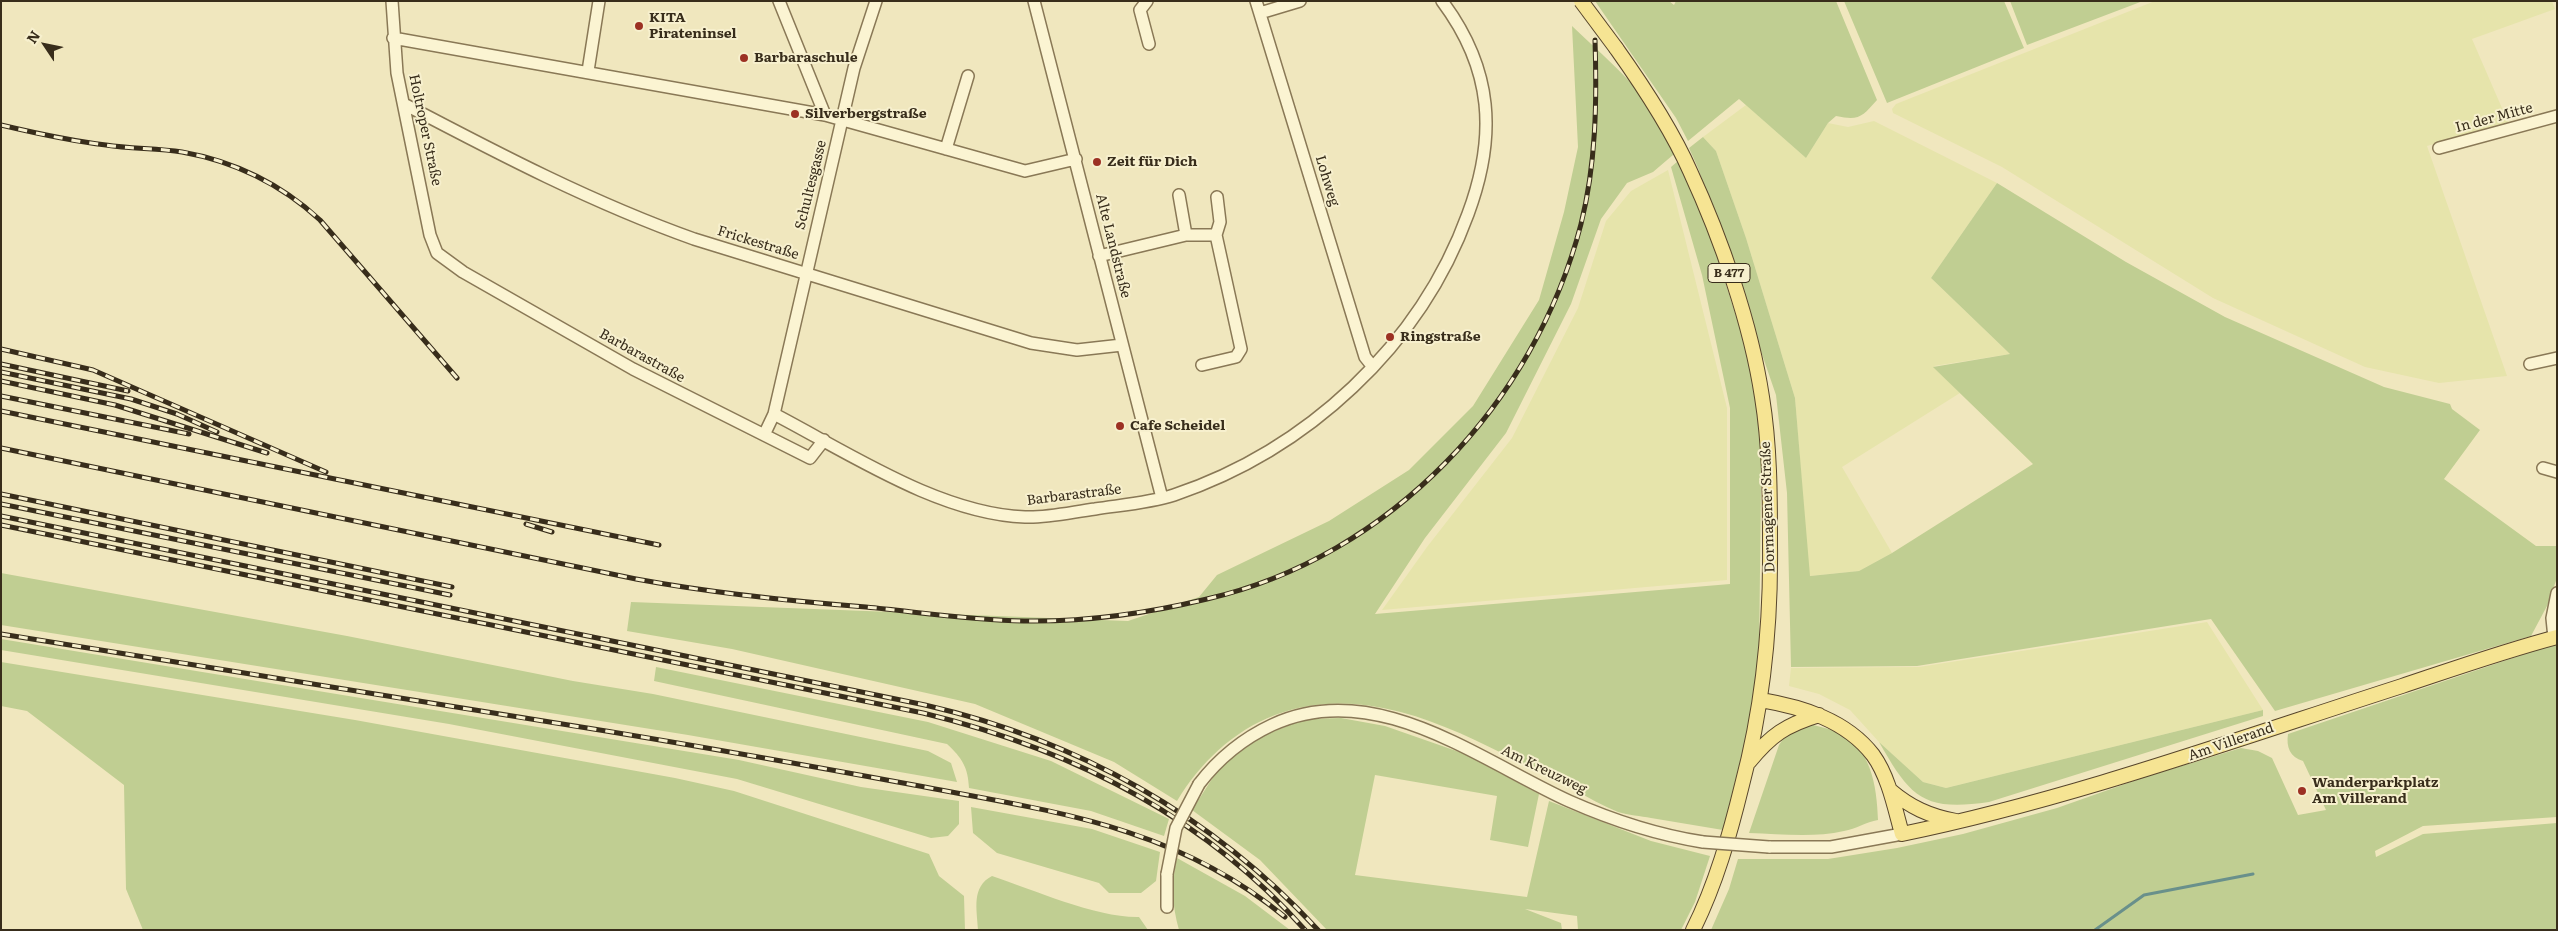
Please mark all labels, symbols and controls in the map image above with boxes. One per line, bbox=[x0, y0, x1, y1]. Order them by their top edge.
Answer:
place label: KITA Pirateninsel bbox=[649, 10, 737, 42]
north arrow bbox=[20, 20, 70, 70]
marker: KITA Pirateninsel bbox=[633, 20, 645, 32]
text: N bbox=[21, 26, 44, 47]
place label: Barbaraschule bbox=[754, 50, 858, 66]
marker: Barbaraschule bbox=[738, 52, 750, 64]
street label: Holtroper Straße bbox=[405, 73, 445, 187]
street label: In der Mitte bbox=[2453, 100, 2535, 136]
place label: Silverbergstraße bbox=[805, 106, 927, 122]
marker: Silverbergstraße bbox=[789, 108, 801, 120]
street label: Schultesgasse bbox=[792, 139, 830, 231]
street label: Lohweg bbox=[1311, 153, 1343, 209]
place label: Zeit für Dich bbox=[1107, 154, 1197, 170]
marker: Zeit für Dich bbox=[1091, 156, 1103, 168]
street label: Alte Landstraße bbox=[1092, 192, 1134, 300]
street label: Frickestraße bbox=[715, 223, 801, 263]
road number: B 477 bbox=[1708, 264, 1750, 282]
street label: Barbarastraße bbox=[596, 326, 688, 386]
place label: Ringstraße bbox=[1400, 329, 1481, 345]
marker: Ringstraße bbox=[1384, 331, 1396, 343]
place label: Cafe Scheidel bbox=[1130, 418, 1225, 434]
marker: Cafe Scheidel bbox=[1114, 420, 1126, 432]
street label: Dormagener Straße bbox=[1757, 441, 1779, 573]
street label: Barbarastraße bbox=[1026, 481, 1122, 509]
street label: Am Villerand bbox=[2186, 720, 2276, 764]
street label: Am Kreuzweg bbox=[1498, 742, 1590, 798]
place label: Wanderparkplatz Am Villerand bbox=[2312, 775, 2438, 808]
marker: Wanderparkplatz Am Villerand bbox=[2296, 785, 2308, 797]

